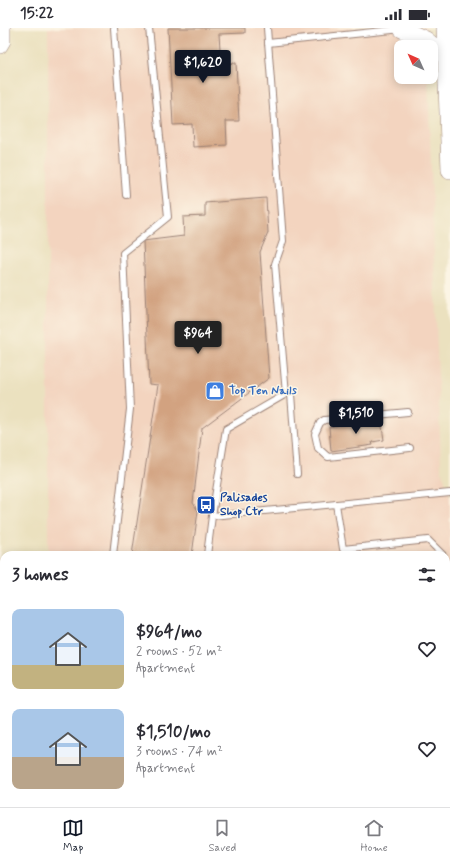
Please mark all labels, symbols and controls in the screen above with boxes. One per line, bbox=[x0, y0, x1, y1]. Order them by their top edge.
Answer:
text: 15:22 bbox=[20, 4, 54, 24]
north arrow bbox=[394, 40, 438, 84]
map controls bbox=[394, 40, 438, 84]
pin: $1,620 bbox=[170, 50, 236, 84]
text: $1,620 bbox=[184, 54, 222, 71]
pin: $964 bbox=[174, 321, 222, 355]
text: $964 bbox=[184, 325, 212, 342]
shop icon: Top Ten Nails bbox=[204, 380, 226, 402]
place label: Top Ten Nails bbox=[229, 383, 297, 399]
pin: $1,510 bbox=[323, 401, 389, 435]
text: $1,510 bbox=[338, 405, 374, 422]
place label: Palisades Shop Ctr bbox=[220, 490, 268, 520]
bus stop icon: Palisades Shop Ctr bbox=[195, 494, 217, 516]
text: 3 homes bbox=[12, 564, 69, 586]
icon: filters bbox=[416, 564, 438, 586]
text: $964/mo bbox=[136, 621, 202, 643]
icon: home bbox=[44, 625, 92, 673]
icon: heart bbox=[416, 638, 438, 660]
text: 2 rooms · 52 m² bbox=[136, 643, 222, 660]
text: Apartment bbox=[136, 660, 195, 677]
text: $1,510/mo bbox=[136, 721, 211, 743]
icon: home bbox=[44, 725, 92, 773]
icon: heart bbox=[416, 738, 438, 760]
text: 3 rooms · 74 m² bbox=[136, 743, 223, 760]
text: Apartment bbox=[136, 760, 195, 777]
tab: Map bbox=[62, 817, 84, 855]
tab: Saved bbox=[208, 817, 236, 855]
tab: Home bbox=[361, 817, 388, 855]

